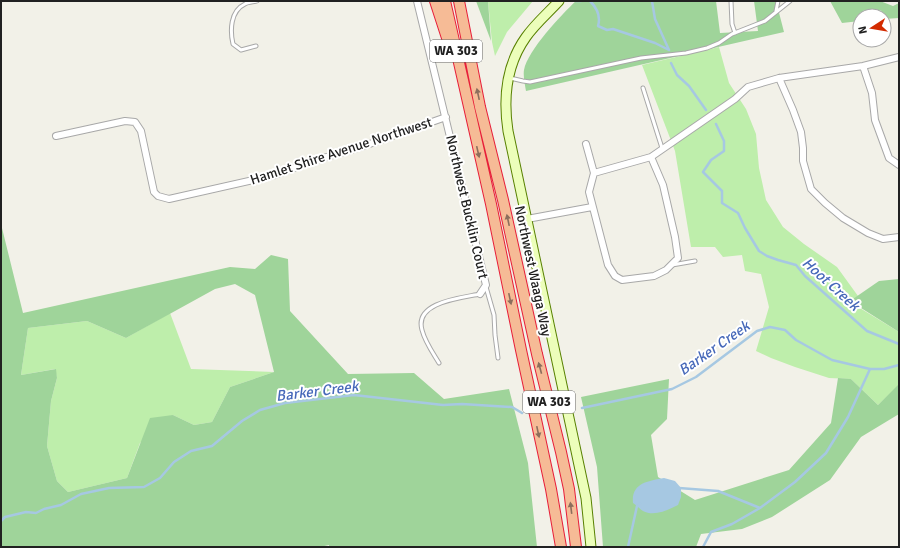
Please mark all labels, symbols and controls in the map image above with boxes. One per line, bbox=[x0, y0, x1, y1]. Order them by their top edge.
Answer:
north arrow bbox=[852, 8, 892, 48]
text: N bbox=[856, 25, 870, 35]
road number: WA 303 bbox=[430, 40, 482, 62]
one-way arrow bbox=[474, 87, 480, 100]
street label: Hamlet Shire Avenue Northwest bbox=[248, 113, 434, 188]
street label: Northwest Bucklin Court bbox=[442, 133, 492, 281]
one-way arrow bbox=[476, 146, 482, 159]
street label: Northwest Waaga Way bbox=[511, 204, 555, 339]
one-way arrow bbox=[504, 214, 510, 226]
water label: Hoot Creek bbox=[799, 254, 864, 315]
one-way arrow bbox=[507, 293, 513, 305]
water label: Barker Creek bbox=[675, 316, 754, 379]
one-way arrow bbox=[537, 361, 543, 373]
water label: Barker Creek bbox=[275, 377, 361, 405]
road number: WA 303 bbox=[523, 391, 575, 413]
one-way arrow bbox=[536, 426, 542, 438]
one-way arrow bbox=[568, 502, 574, 514]

